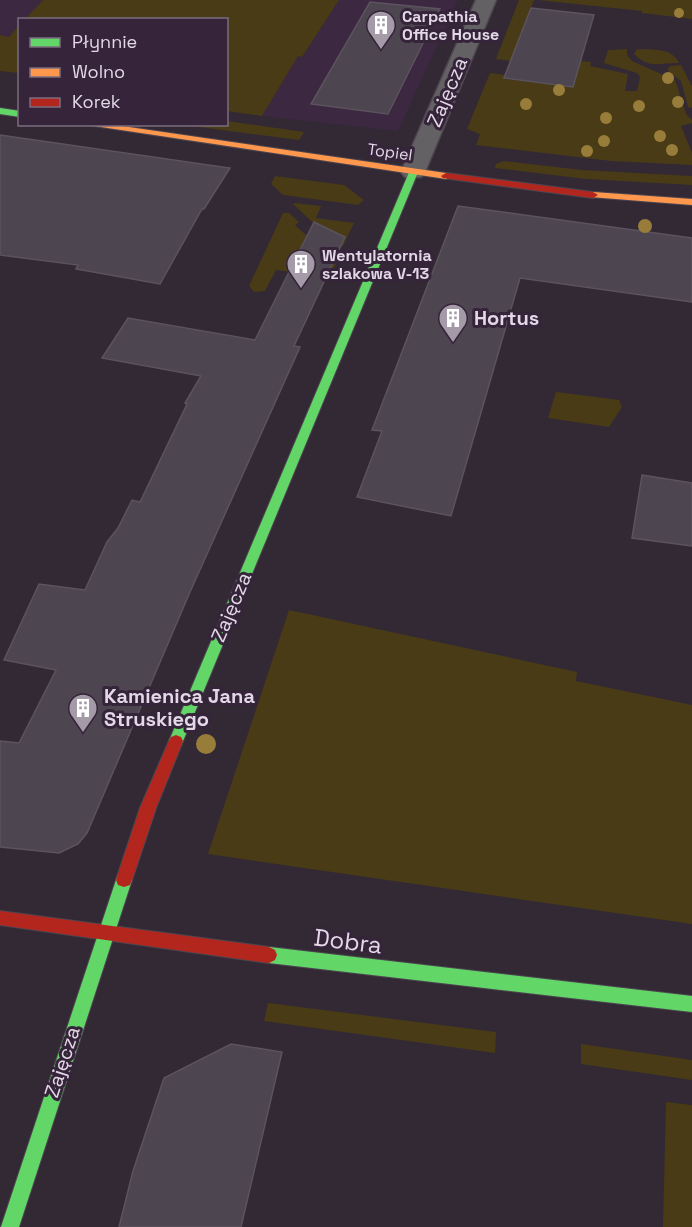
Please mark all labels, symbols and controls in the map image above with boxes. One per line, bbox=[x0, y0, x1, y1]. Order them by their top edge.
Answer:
place label: Carpathia Office House bbox=[402, 6, 499, 45]
building icon: Carpathia Office House bbox=[365, 9, 397, 51]
legend bbox=[18, 18, 228, 126]
text: Płynnie bbox=[72, 30, 137, 53]
street label: Zajęcza bbox=[421, 53, 473, 131]
text: Wolno bbox=[72, 60, 125, 83]
text: Korek bbox=[72, 90, 121, 113]
street label: Topiel bbox=[366, 138, 414, 166]
place label: Wentylatornia szlakowa V-13 bbox=[322, 245, 432, 284]
building icon: Wentylatornia szlakowa V-13 bbox=[285, 248, 317, 290]
building icon: Hortus bbox=[437, 302, 469, 344]
place label: Hortus bbox=[474, 305, 539, 331]
street label: Zajęcza bbox=[205, 568, 257, 646]
place label: Kamienica Jana Struskiego bbox=[104, 683, 255, 732]
building icon: Kamienica Jana Struskiego bbox=[67, 692, 99, 734]
street label: Dobra bbox=[312, 921, 384, 961]
street label: Zajęcza bbox=[38, 1023, 86, 1101]

